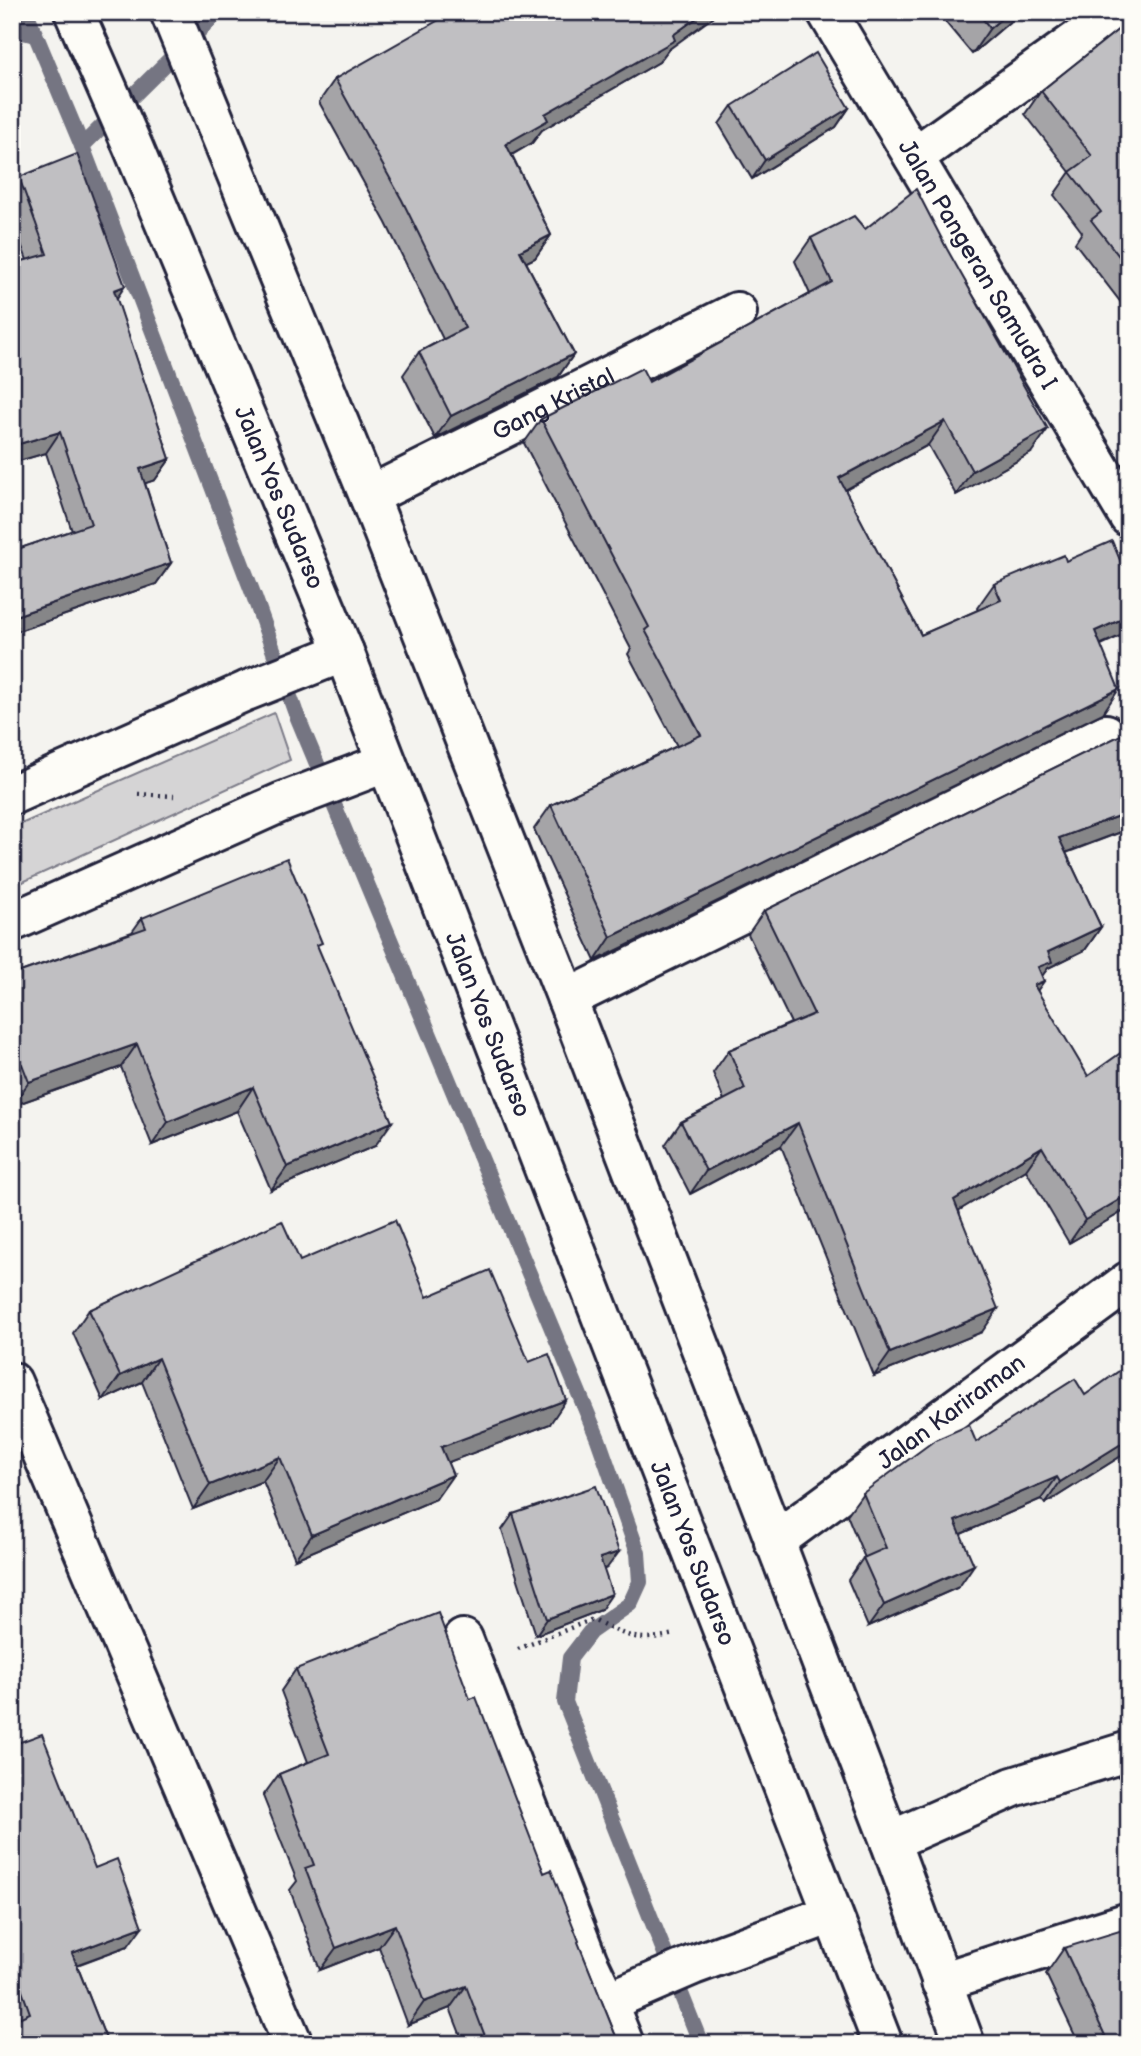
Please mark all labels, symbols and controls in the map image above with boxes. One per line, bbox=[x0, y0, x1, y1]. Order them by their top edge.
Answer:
street label: Jalan Pangeran Samudra I bbox=[892, 134, 1064, 394]
street label: Gang Kristal bbox=[487, 361, 619, 447]
street label: Jalan Yos Sudarso bbox=[228, 401, 331, 593]
street label: Jalan Yos Sudarso bbox=[439, 928, 537, 1121]
street label: Jalan Kariraman bbox=[872, 1348, 1031, 1476]
street label: Jalan Yos Sudarso bbox=[644, 1457, 742, 1650]

